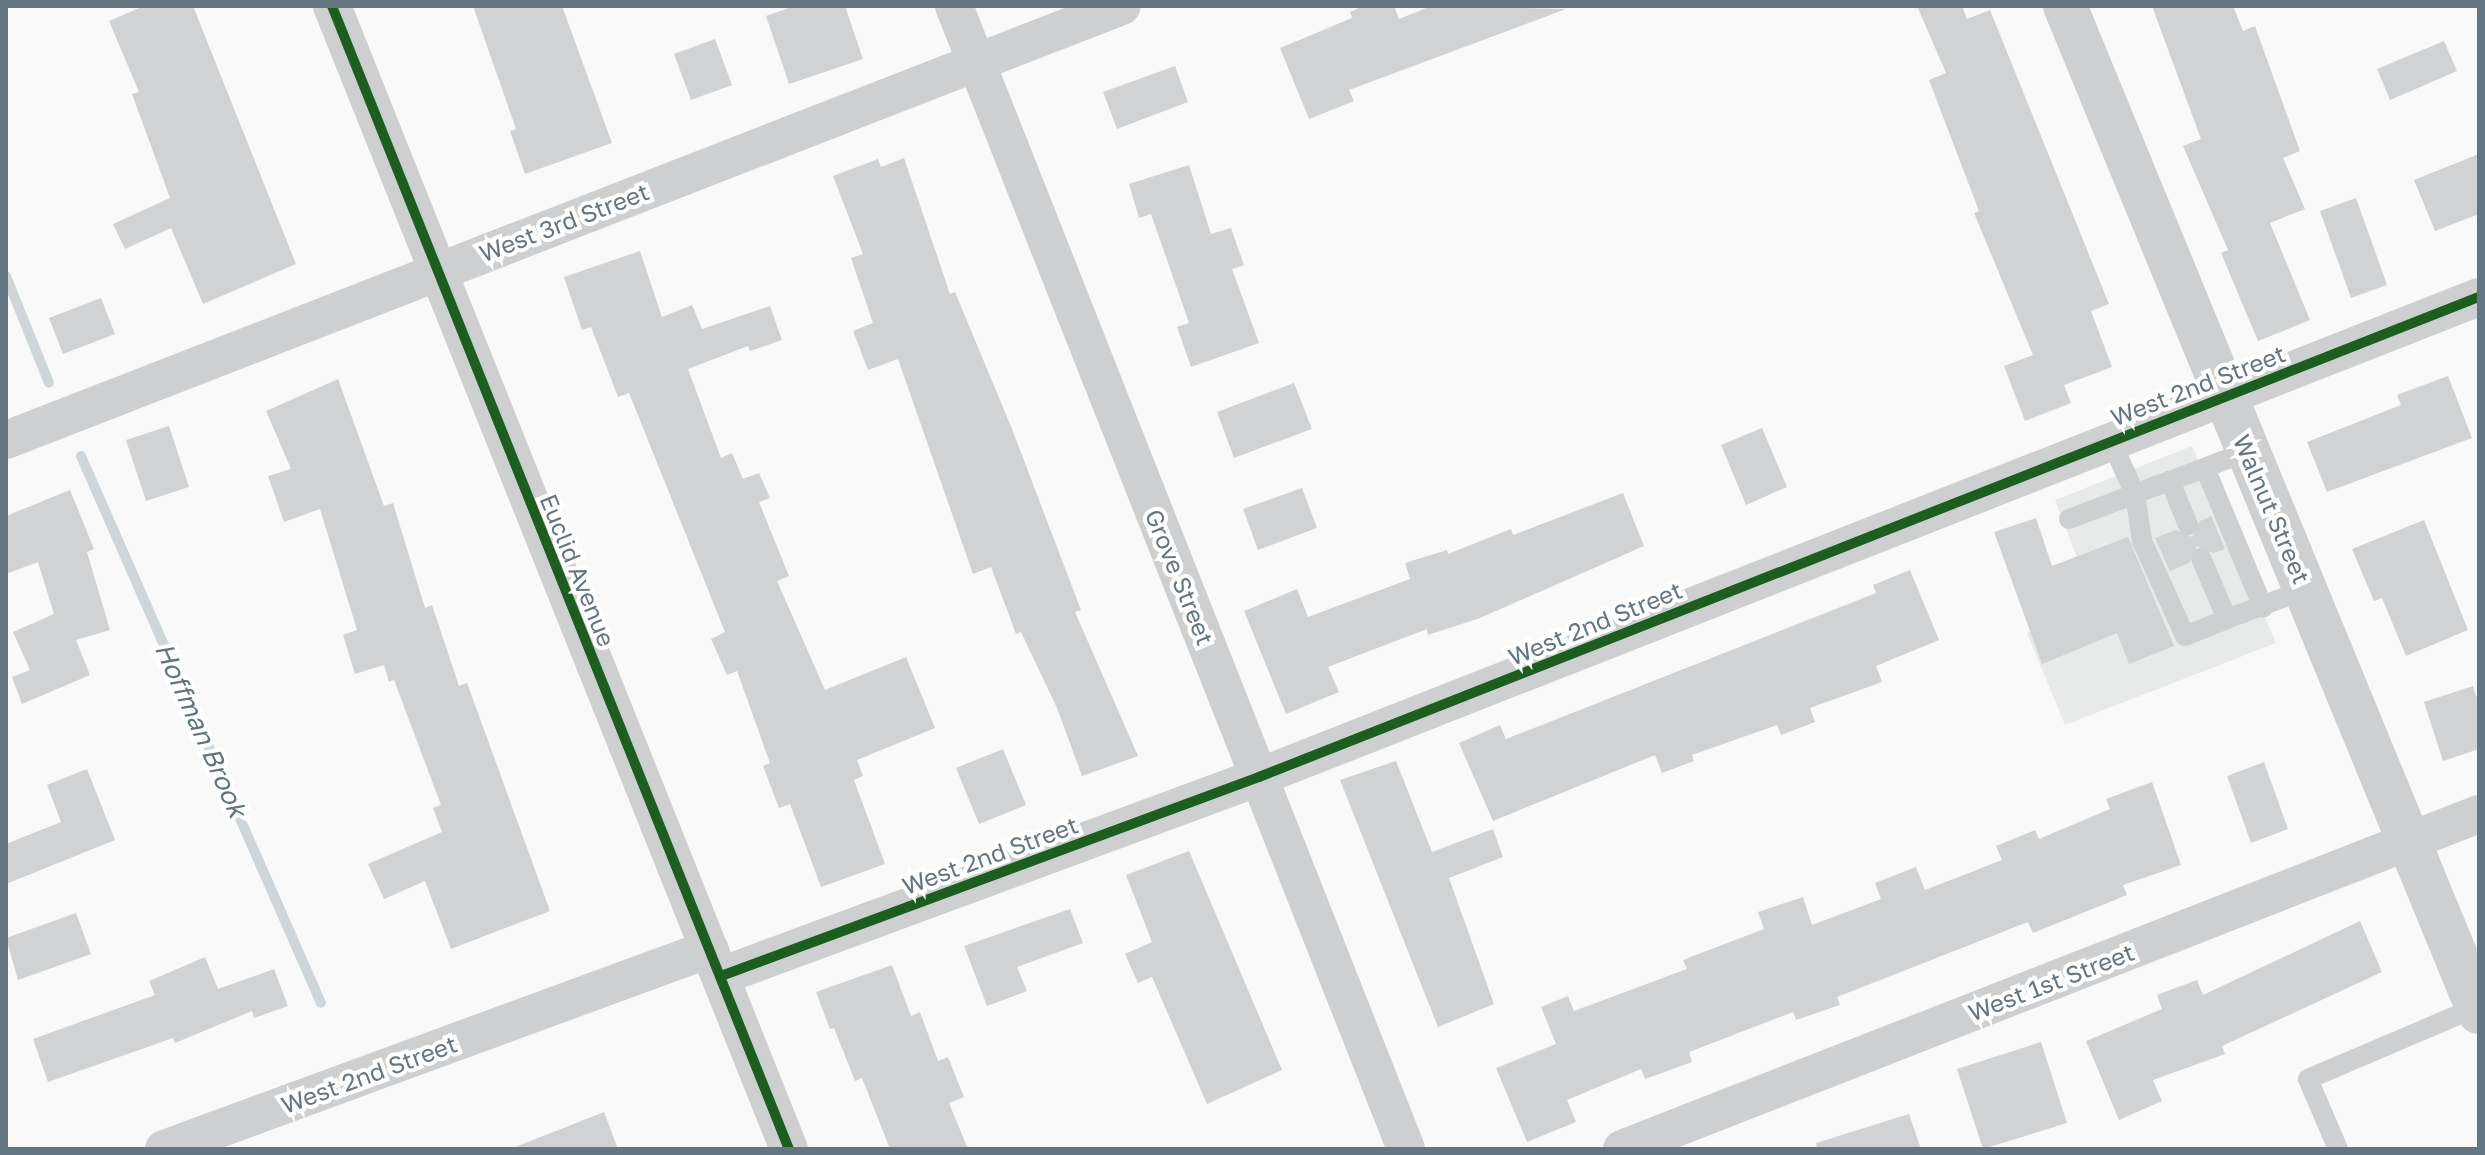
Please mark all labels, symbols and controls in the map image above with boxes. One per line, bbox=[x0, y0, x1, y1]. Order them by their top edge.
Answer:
street label: West 3rd Street bbox=[475, 176, 653, 268]
street label: West 2nd Street bbox=[2107, 338, 2289, 432]
street label: Walnut Street bbox=[2228, 430, 2316, 588]
street label: Euclid Avenue bbox=[534, 490, 622, 650]
street label: Grove Street bbox=[1140, 505, 1220, 649]
street label: West 2nd Street bbox=[1504, 575, 1686, 671]
water label: Hoffman Brook bbox=[149, 638, 253, 822]
street label: West 2nd Street bbox=[898, 810, 1082, 900]
street label: West 1st Street bbox=[1964, 937, 2138, 1027]
street label: West 2nd Street bbox=[277, 1029, 461, 1119]

